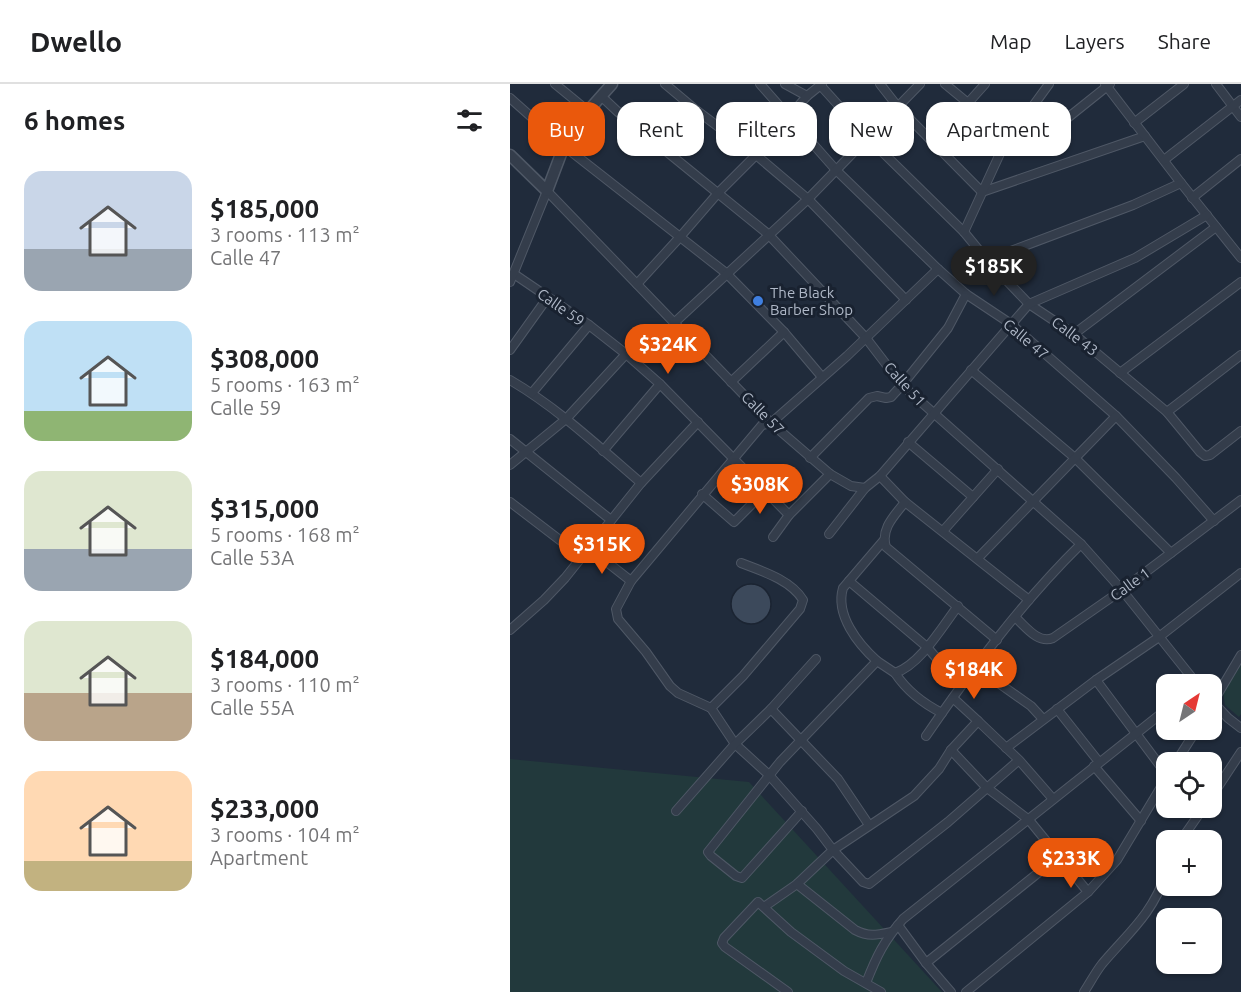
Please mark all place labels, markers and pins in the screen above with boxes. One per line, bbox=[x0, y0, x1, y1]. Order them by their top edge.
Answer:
pin: $185K bbox=[952, 246, 1036, 297]
place label: The Black Barber Shop bbox=[770, 284, 853, 318]
marker: The Black Barber Shop bbox=[751, 294, 765, 308]
pin: $324K bbox=[626, 324, 710, 375]
pin: $308K bbox=[718, 464, 802, 515]
pin: $315K bbox=[560, 524, 644, 575]
pin: $184K bbox=[932, 649, 1016, 700]
pin: $233K bbox=[1029, 838, 1113, 889]

